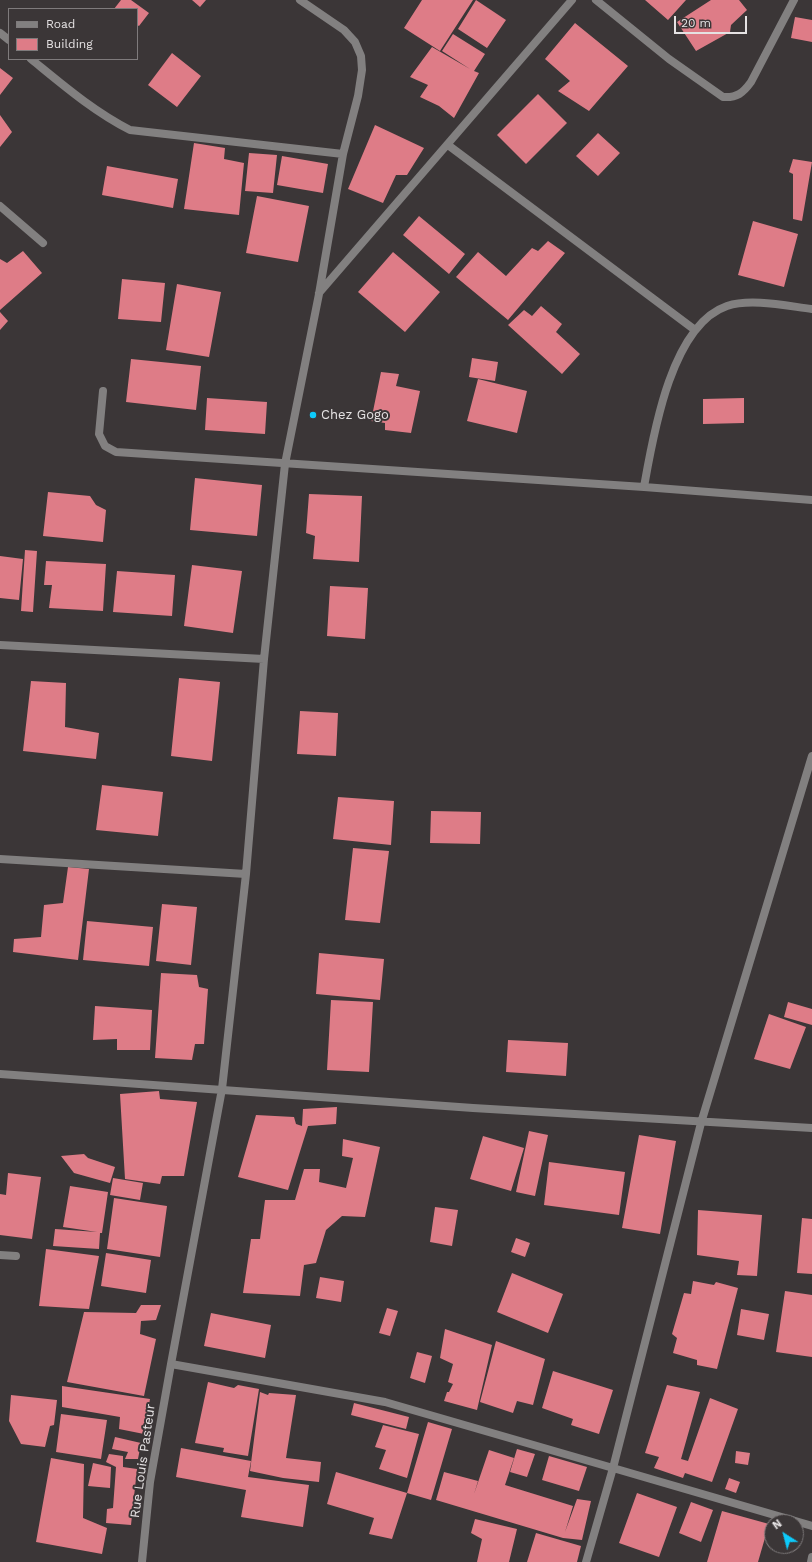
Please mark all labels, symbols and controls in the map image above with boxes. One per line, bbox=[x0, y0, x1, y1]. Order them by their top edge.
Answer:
legend bbox=[8, 8, 138, 60]
scale bar bbox=[676, 8, 749, 34]
text: 20 m bbox=[681, 16, 711, 30]
text: Road bbox=[46, 17, 75, 31]
text: Building bbox=[46, 37, 93, 51]
place label: Chez Gogo bbox=[321, 407, 389, 423]
marker: Chez Gogo bbox=[308, 410, 318, 420]
street label: Rue Louis Pasteur bbox=[127, 1403, 159, 1519]
north arrow bbox=[764, 1514, 804, 1554]
text: N bbox=[770, 1517, 784, 1532]

